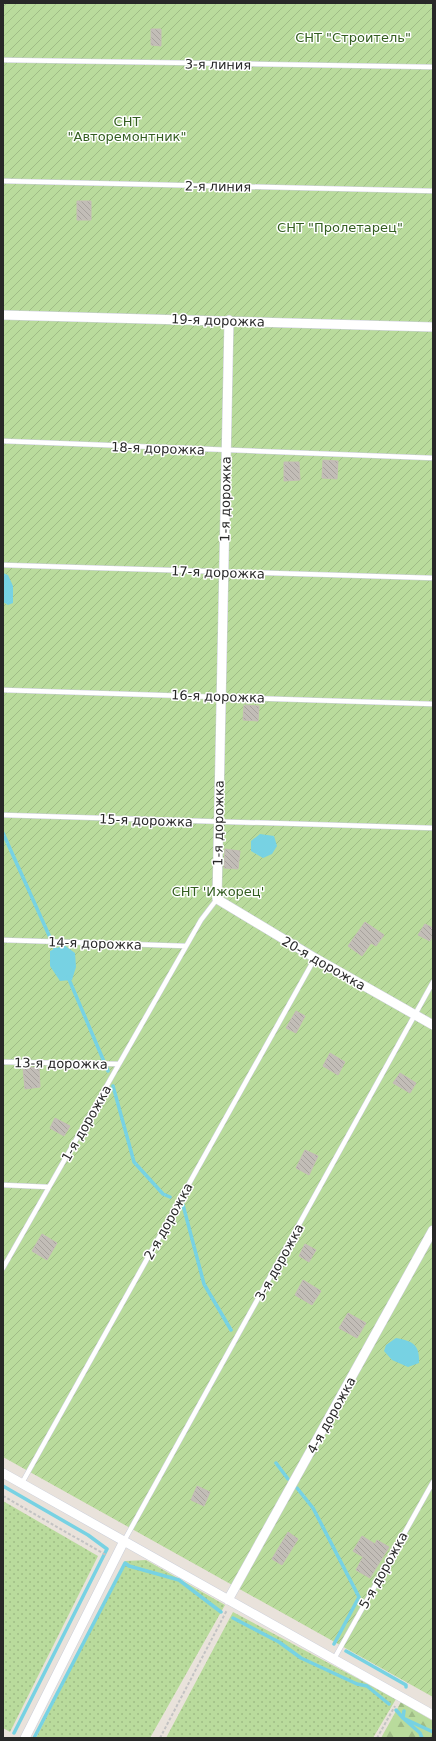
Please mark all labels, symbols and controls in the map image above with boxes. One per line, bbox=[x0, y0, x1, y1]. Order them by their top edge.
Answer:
park label: СНТ "Строитель" bbox=[295, 30, 411, 45]
street label: 3-я линия bbox=[185, 56, 251, 73]
park label: СНТ "Авторемонтник" bbox=[68, 114, 186, 144]
street label: 2-я линия bbox=[185, 178, 251, 195]
park label: СНТ "Пролетарец" bbox=[277, 220, 403, 235]
street label: 19-я дорожка bbox=[171, 311, 265, 330]
street label: 18-я дорожка bbox=[111, 439, 205, 458]
street label: 1-я дорожка bbox=[217, 456, 234, 542]
street label: 17-я дорожка bbox=[171, 563, 265, 582]
street label: 16-я дорожка bbox=[171, 687, 265, 706]
street label: 1-я дорожка bbox=[210, 780, 227, 866]
street label: 15-я дорожка bbox=[99, 811, 193, 830]
park label: СНТ 'Ижорец' bbox=[172, 884, 264, 899]
street label: 20-я дорожка bbox=[279, 933, 368, 993]
street label: 14-я дорожка bbox=[48, 934, 142, 953]
street label: 13-я дорожка bbox=[14, 1055, 108, 1072]
street label: 1-я дорожка bbox=[59, 1082, 114, 1164]
street label: 2-я дорожка bbox=[141, 1180, 196, 1262]
street label: 3-я дорожка bbox=[252, 1221, 307, 1303]
street label: 4-я дорожка bbox=[304, 1374, 359, 1456]
street label: 5-я дорожка bbox=[356, 1529, 411, 1611]

